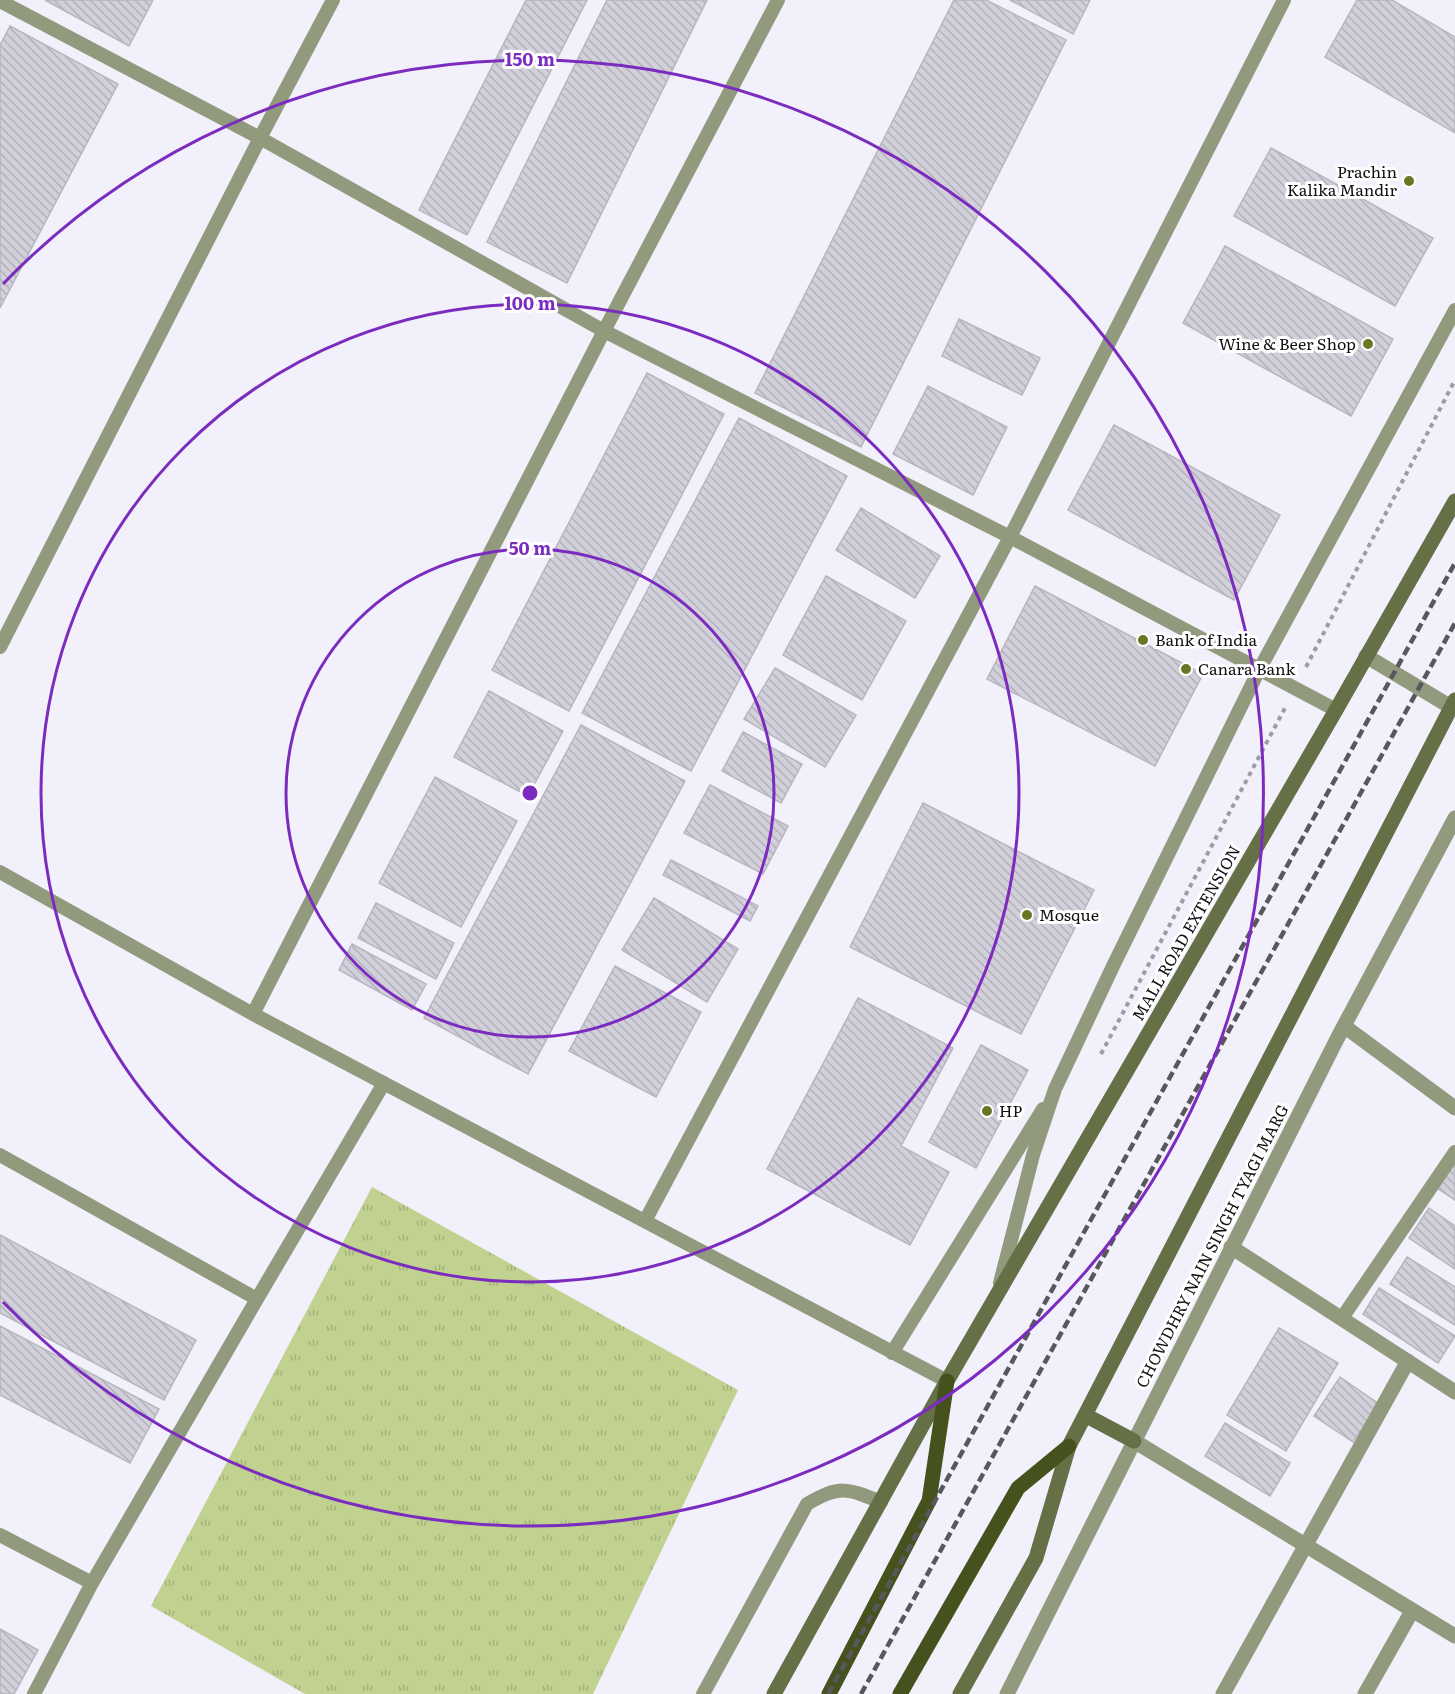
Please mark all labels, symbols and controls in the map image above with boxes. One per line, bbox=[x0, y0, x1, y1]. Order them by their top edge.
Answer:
text: 150 m bbox=[505, 45, 555, 72]
place label: Prachin Kalika Mandir bbox=[1287, 159, 1397, 201]
marker: Prachin Kalika Mandir bbox=[1402, 174, 1416, 188]
text: 100 m bbox=[504, 289, 556, 316]
place label: Wine & Beer Shop bbox=[1218, 331, 1356, 355]
marker: Wine & Beer Shop bbox=[1361, 337, 1375, 351]
text: 50 m bbox=[509, 534, 551, 561]
place label: Bank of India bbox=[1155, 627, 1257, 651]
marker: Bank of India bbox=[1136, 633, 1150, 647]
place label: Canara Bank bbox=[1198, 656, 1296, 680]
marker: Canara Bank bbox=[1179, 662, 1193, 676]
centre of rings bbox=[520, 783, 540, 803]
street label: MALL ROAD EXTENSION bbox=[1125, 840, 1245, 1025]
place label: Mosque bbox=[1039, 902, 1099, 926]
marker: Mosque bbox=[1020, 908, 1034, 922]
place label: HP bbox=[999, 1098, 1022, 1122]
street label: CHOWDHRY NAIN SINGH TYAGI MARG bbox=[1129, 1100, 1293, 1391]
marker: HP bbox=[980, 1104, 994, 1118]

